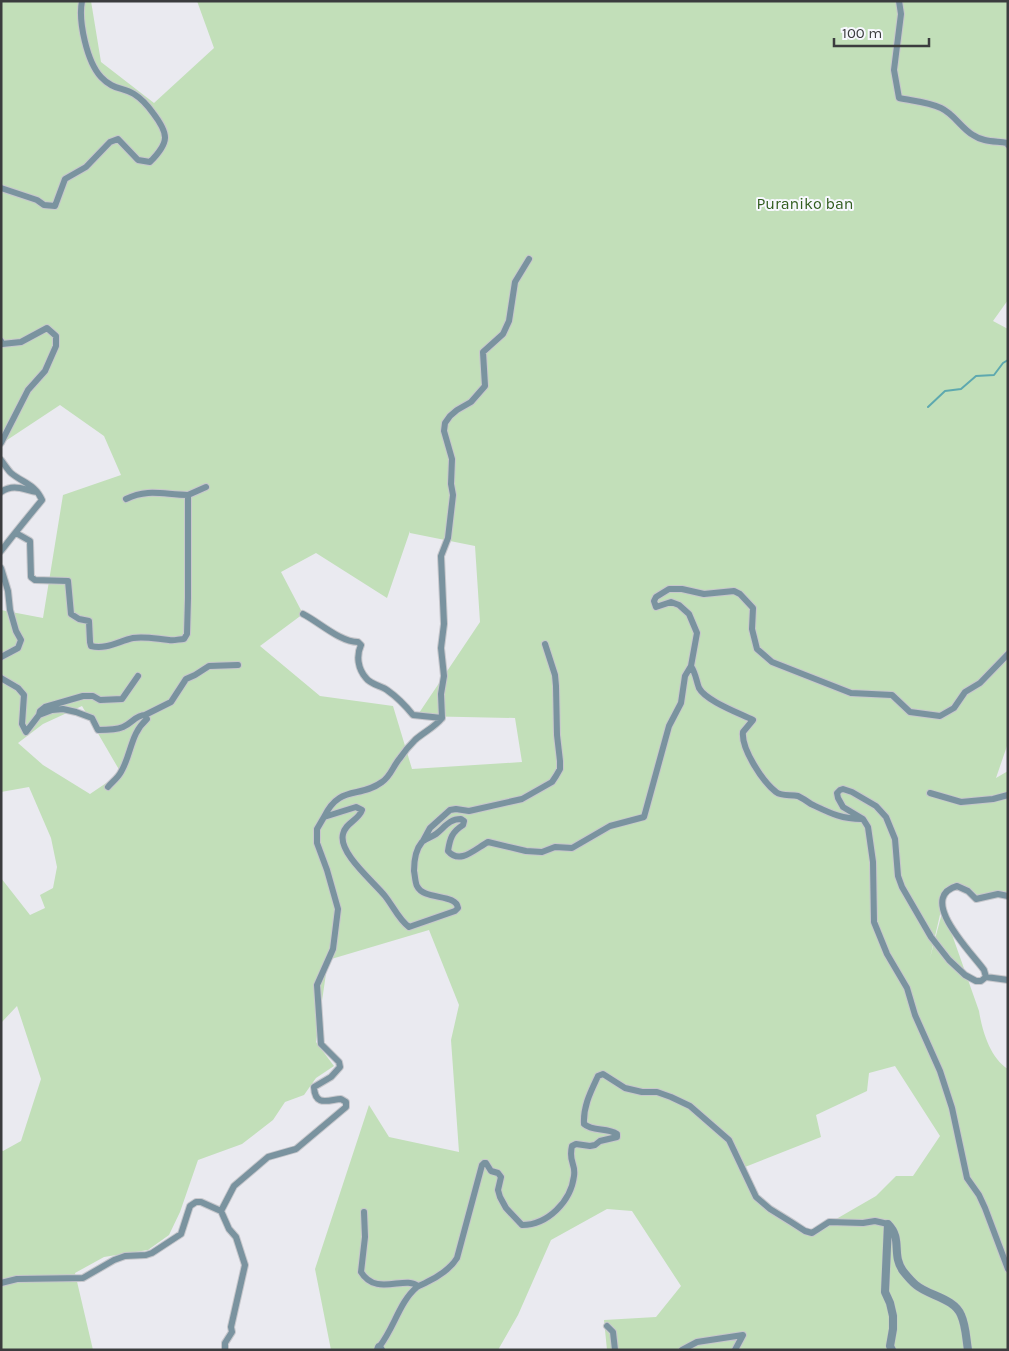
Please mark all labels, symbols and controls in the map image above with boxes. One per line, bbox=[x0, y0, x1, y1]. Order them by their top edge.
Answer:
scale bar bbox=[834, 15, 929, 47]
text: 100 m bbox=[842, 24, 882, 42]
park label: Puraniko ban bbox=[756, 194, 854, 213]

